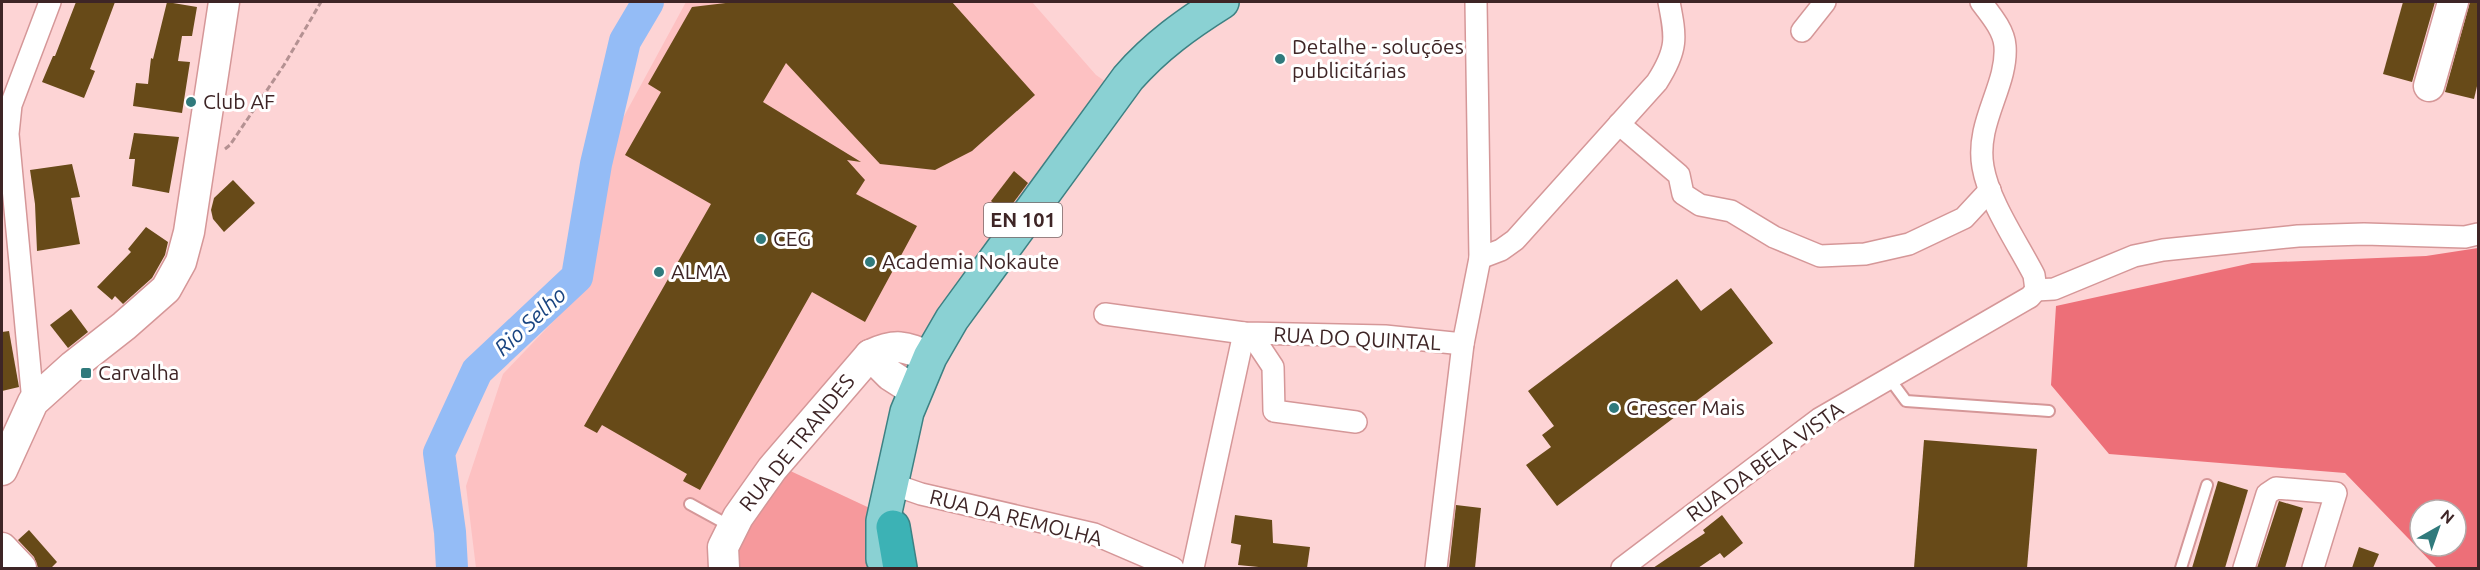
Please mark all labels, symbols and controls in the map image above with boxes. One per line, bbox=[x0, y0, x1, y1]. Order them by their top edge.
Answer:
place label: Detalhe - soluções publicitárias bbox=[1292, 34, 1464, 82]
marker: Detalhe - soluções publicitárias bbox=[1273, 52, 1287, 66]
place label: Club AF bbox=[203, 89, 275, 113]
marker: Club AF bbox=[184, 95, 198, 109]
road number: EN 101 bbox=[984, 203, 1062, 237]
place label: CEG bbox=[773, 226, 811, 250]
marker: CEG bbox=[754, 232, 768, 246]
place label: Academia Nokaute bbox=[882, 249, 1059, 273]
marker: Academia Nokaute bbox=[863, 255, 877, 269]
place label: ALMA bbox=[671, 259, 728, 283]
marker: ALMA bbox=[652, 265, 666, 279]
water label: Rio Selho bbox=[489, 281, 571, 360]
street label: RUA DO QUINTAL bbox=[1273, 322, 1442, 354]
place label: Carvalha bbox=[98, 360, 179, 384]
marker: Carvalha bbox=[79, 366, 93, 380]
street label: RUA DE TRANDES bbox=[734, 369, 859, 516]
place label: Crescer Mais bbox=[1626, 395, 1745, 419]
street label: RUA DA BELA VISTA bbox=[1681, 396, 1848, 526]
marker: Crescer Mais bbox=[1607, 401, 1621, 415]
street label: RUA DA REMOLHA bbox=[927, 484, 1106, 550]
north arrow bbox=[2408, 498, 2468, 558]
text: N bbox=[2437, 506, 2458, 527]

